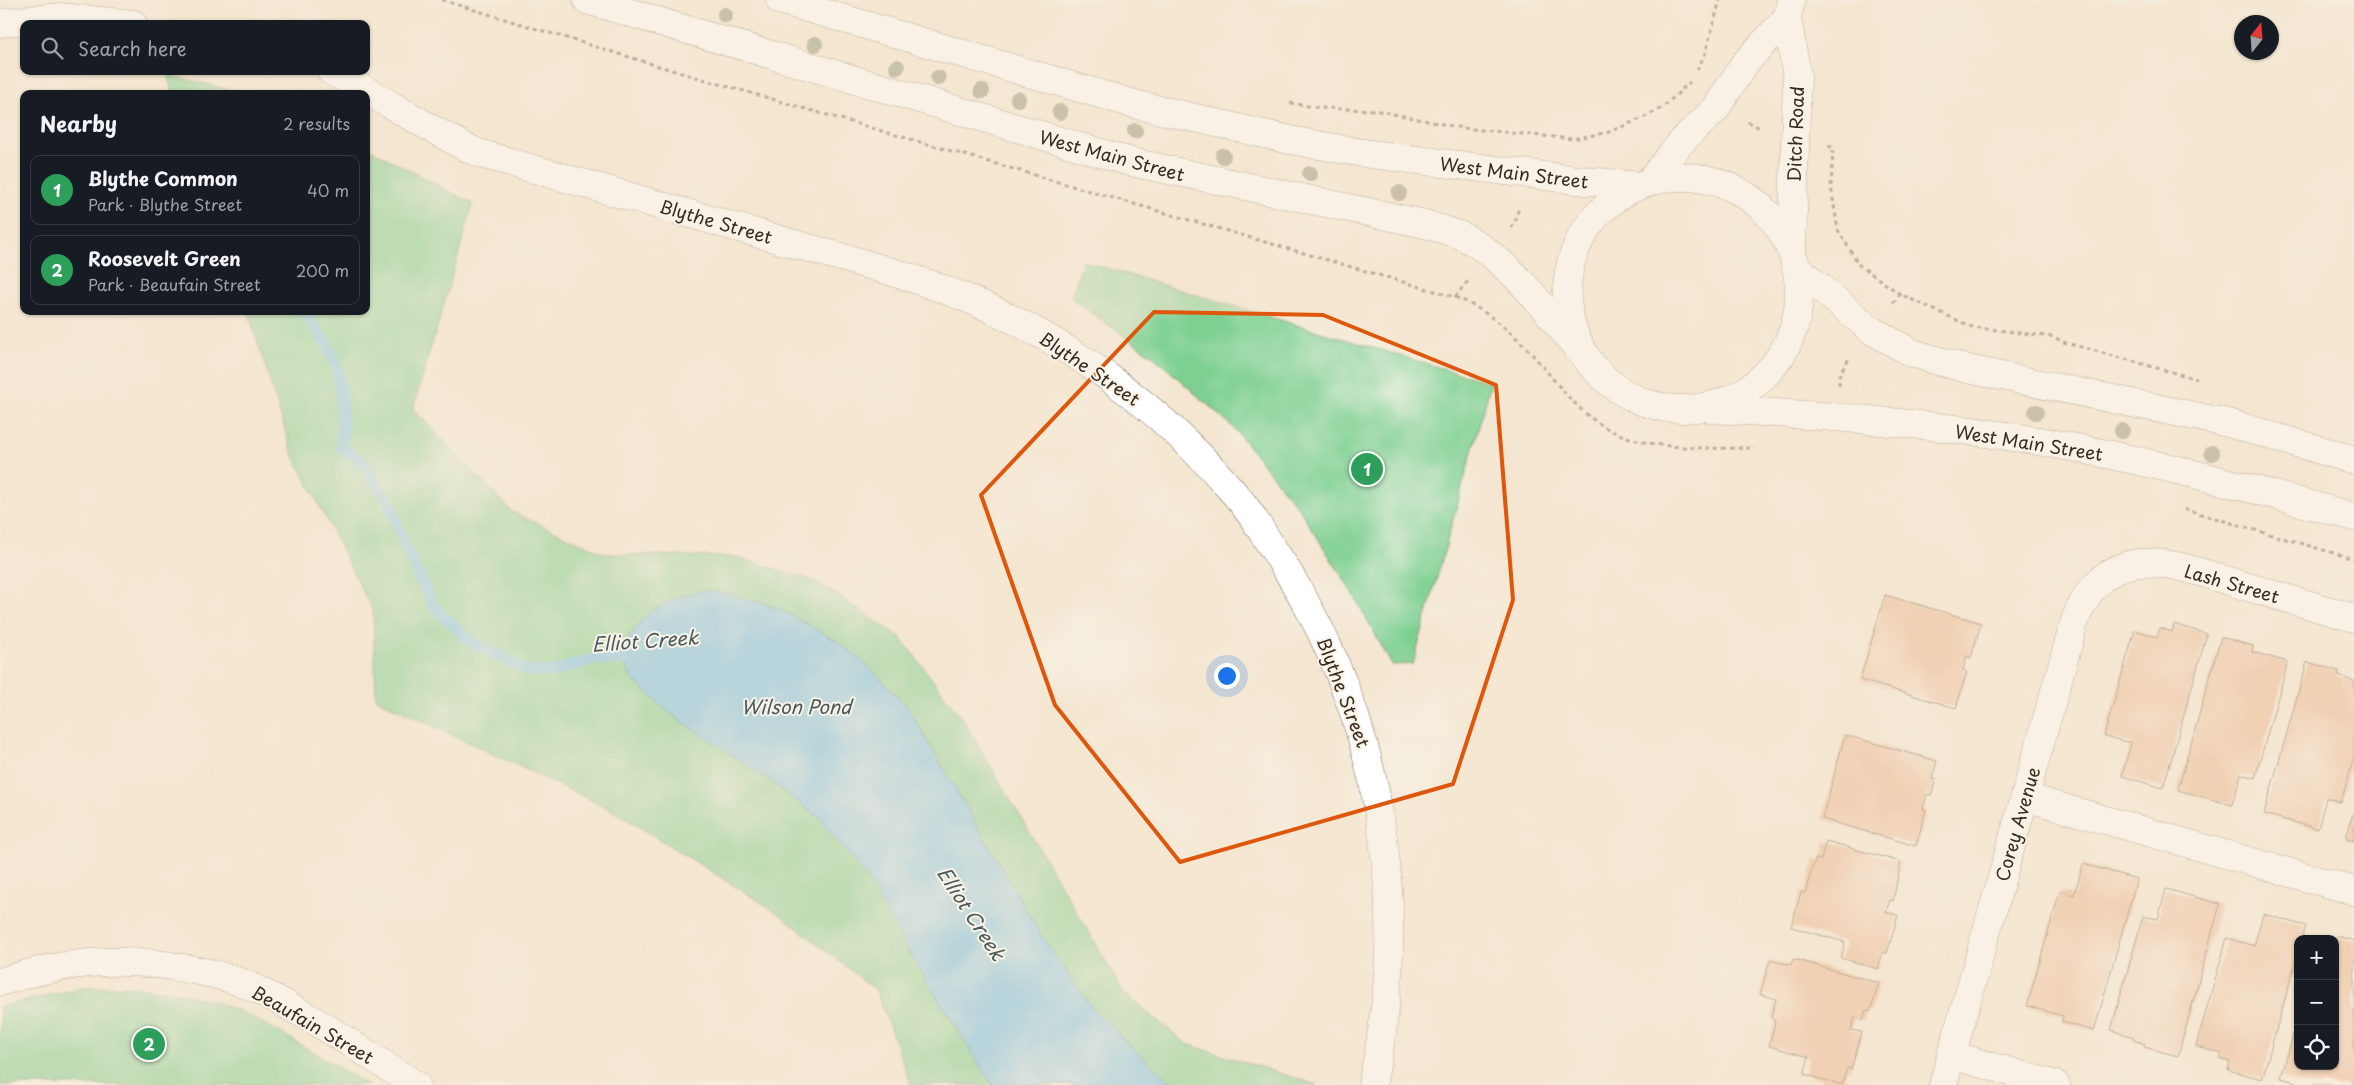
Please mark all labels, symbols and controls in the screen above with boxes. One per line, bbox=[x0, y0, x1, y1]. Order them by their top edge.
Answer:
north arrow bbox=[2234, 15, 2279, 60]
search box bbox=[20, 20, 370, 75]
icon: search bbox=[38, 34, 66, 62]
text: Search here bbox=[78, 34, 187, 62]
street label: Ditch Road bbox=[1780, 86, 1810, 182]
text: Nearby bbox=[40, 107, 117, 139]
text: 2 results bbox=[283, 111, 350, 135]
street label: West Main Street bbox=[1036, 123, 1188, 187]
street label: West Main Street bbox=[1438, 149, 1590, 195]
text: Blythe Common bbox=[88, 164, 238, 192]
text: 1 bbox=[53, 178, 61, 202]
text: 40 m bbox=[307, 178, 349, 202]
text: Park · Blythe Street bbox=[88, 192, 242, 216]
street label: Blythe Street bbox=[656, 192, 776, 250]
text: Roosevelt Green bbox=[88, 244, 241, 272]
text: 2 bbox=[51, 258, 63, 282]
text: 200 m bbox=[296, 258, 349, 282]
text: Park · Beaufain Street bbox=[88, 272, 261, 296]
street label: Blythe Street bbox=[1034, 324, 1146, 412]
street label: West Main Street bbox=[1953, 417, 2105, 467]
pin: 1 bbox=[1351, 450, 1383, 488]
street label: Lash Street bbox=[2181, 557, 2283, 609]
water label: Elliot Creek bbox=[591, 622, 701, 658]
street label: Blythe Street bbox=[1311, 633, 1377, 751]
your location bbox=[1214, 663, 1240, 689]
water label: Wilson Pond bbox=[741, 692, 854, 720]
street label: Corey Avenue bbox=[1988, 763, 2046, 884]
water label: Elliot Creek bbox=[931, 861, 1014, 967]
map controls bbox=[2294, 935, 2339, 1070]
button: + bbox=[2294, 935, 2339, 980]
street label: Beaufain Street bbox=[247, 978, 379, 1070]
button: − bbox=[2294, 980, 2339, 1025]
pin: 2 bbox=[133, 1025, 165, 1063]
button: locate bbox=[2294, 1025, 2339, 1070]

